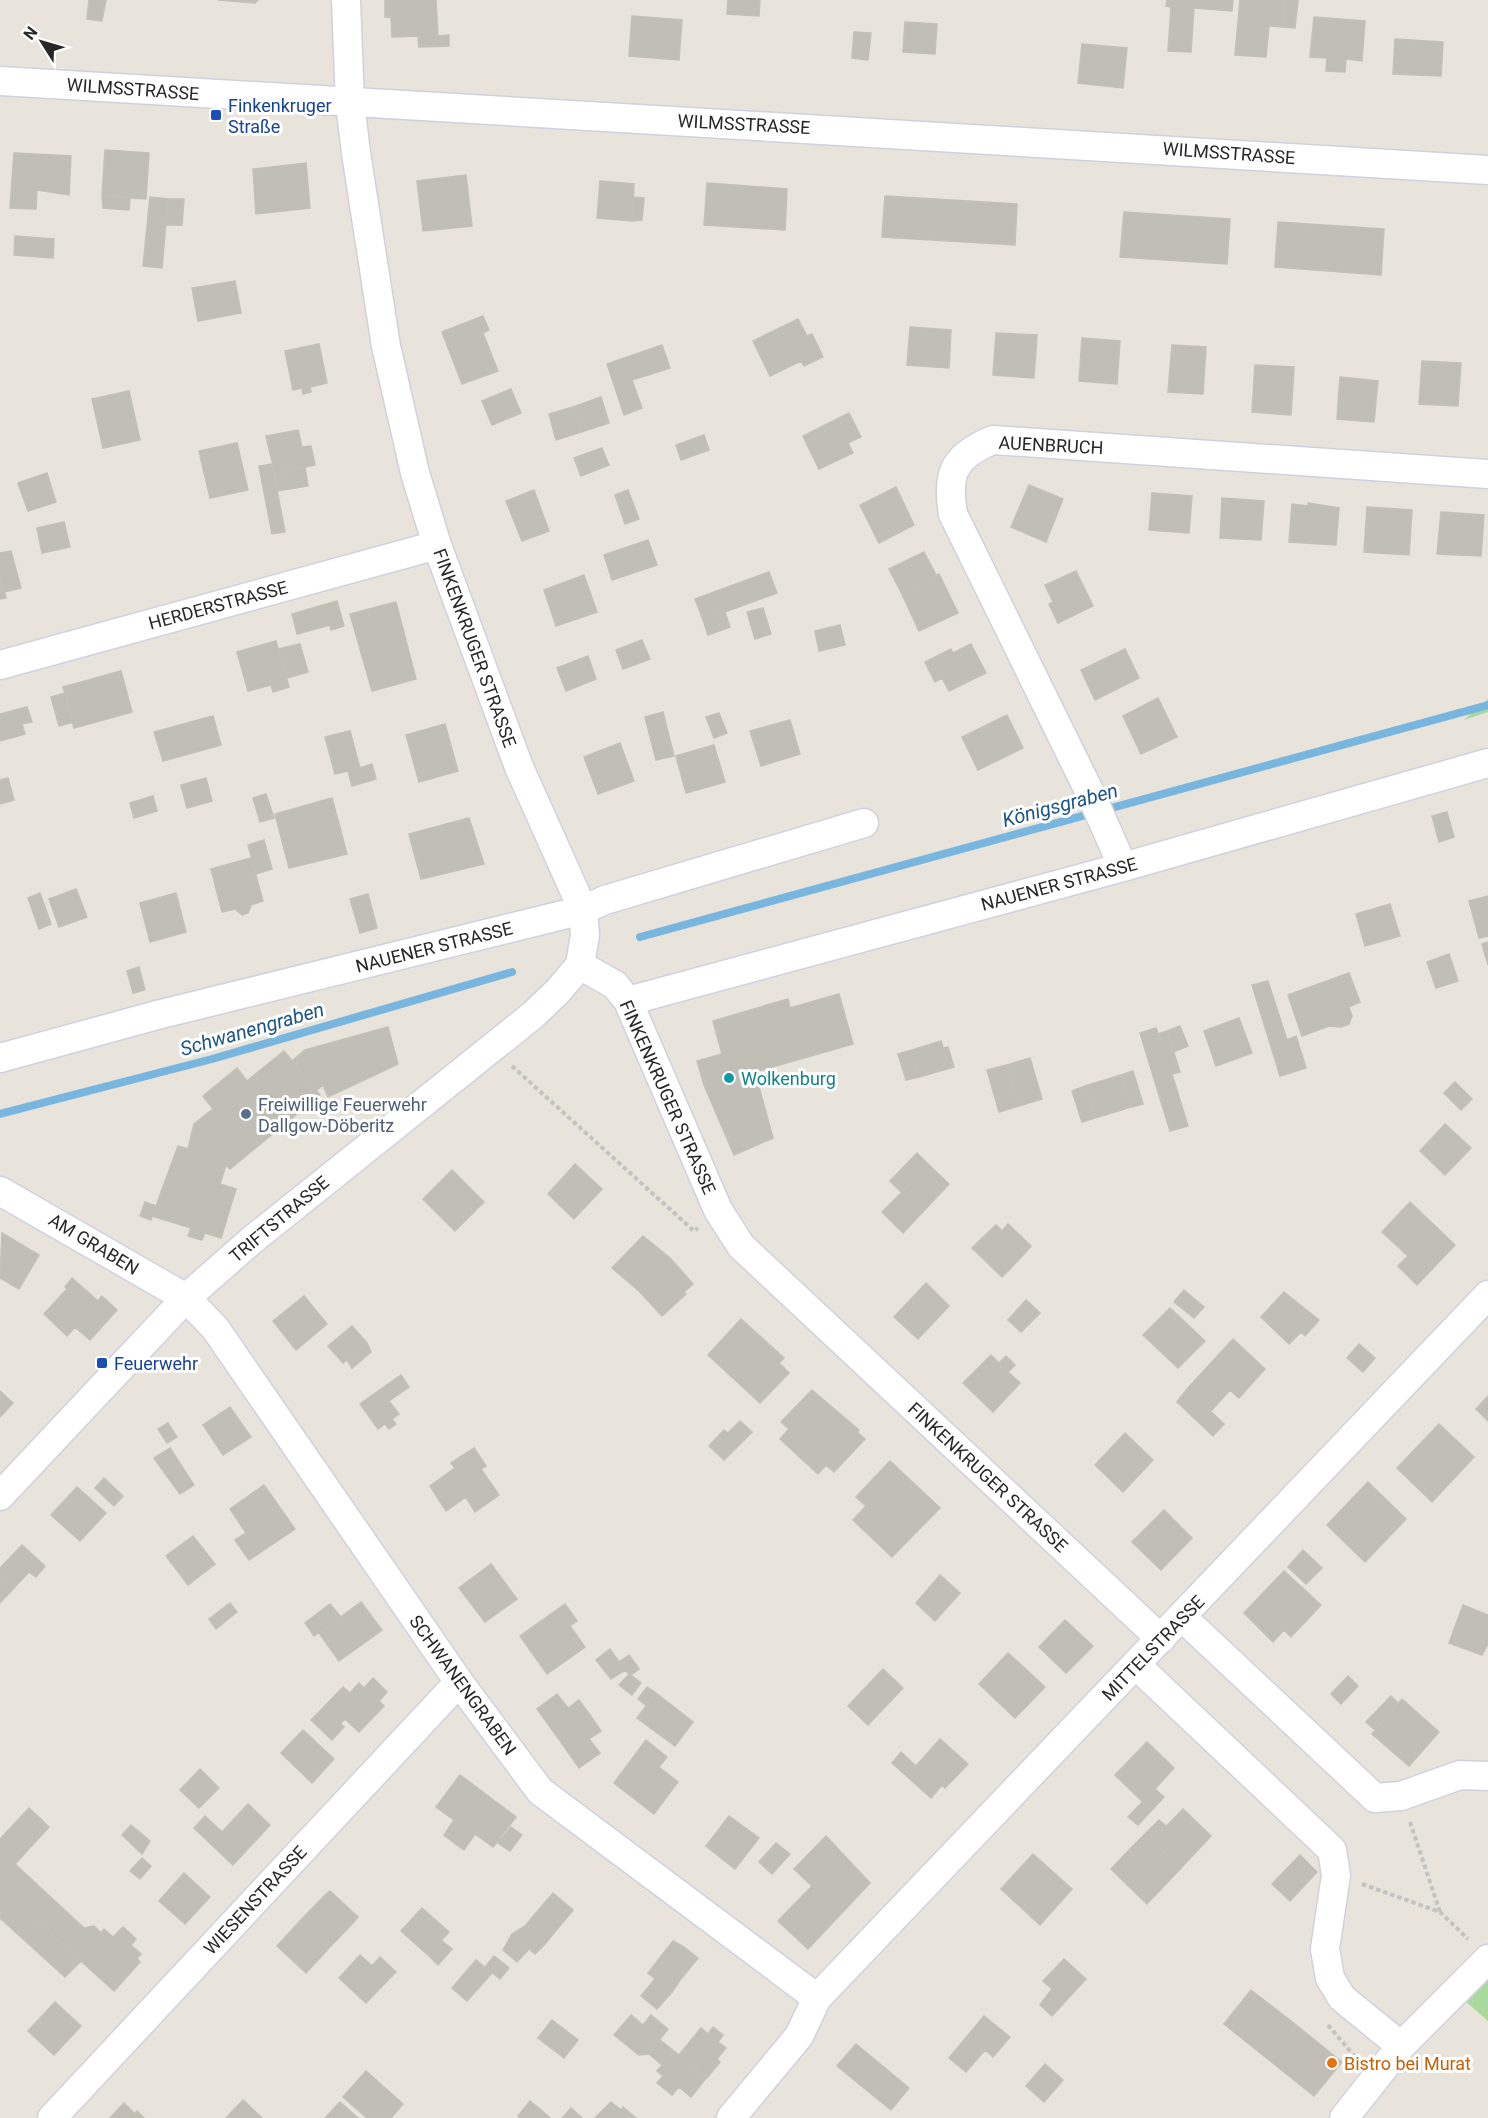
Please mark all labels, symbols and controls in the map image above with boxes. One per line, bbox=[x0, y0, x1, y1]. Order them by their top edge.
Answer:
north arrow bbox=[12, 12, 72, 72]
text: N bbox=[19, 23, 41, 44]
street label: WILMSSTRASSE bbox=[66, 74, 200, 104]
place label: Finkenkruger Straße bbox=[228, 95, 332, 137]
marker: Finkenkruger Straße bbox=[209, 108, 223, 122]
street label: WILMSSTRASSE bbox=[677, 110, 811, 138]
street label: WILMSSTRASSE bbox=[1162, 138, 1296, 168]
street label: AUENBRUCH bbox=[998, 432, 1104, 458]
street label: FINKENKRUGER STRASSE bbox=[429, 546, 521, 750]
street label: HERDERSTRASSE bbox=[146, 576, 290, 634]
water label: Königsgraben bbox=[999, 778, 1121, 832]
street label: NAUENER STRASSE bbox=[979, 853, 1139, 915]
street label: NAUENER STRASSE bbox=[353, 917, 515, 977]
water label: Schwanengraben bbox=[177, 997, 327, 1061]
street label: FINKENKRUGER STRASSE bbox=[616, 997, 720, 1197]
place label: Wolkenburg bbox=[741, 1068, 836, 1089]
marker: Wolkenburg bbox=[722, 1071, 736, 1085]
place label: Freiwillige Feuerwehr Dallgow-Döberitz bbox=[258, 1094, 427, 1136]
marker: Freiwillige Feuerwehr Dallgow-Döberitz bbox=[239, 1107, 253, 1121]
street label: TRIFTSTRASSE bbox=[225, 1171, 333, 1267]
street label: AM GRABEN bbox=[45, 1209, 143, 1279]
place label: Feuerwehr bbox=[114, 1353, 198, 1374]
marker: Feuerwehr bbox=[95, 1356, 109, 1370]
street label: FINKENKRUGER STRASSE bbox=[904, 1398, 1072, 1556]
street label: MITTELSTRASSE bbox=[1098, 1591, 1208, 1705]
street label: SCHWANENGRABEN bbox=[405, 1611, 521, 1759]
street label: WIESENSTRASSE bbox=[199, 1841, 311, 1959]
place label: Bistro bei Murat bbox=[1344, 2053, 1471, 2074]
marker: Bistro bei Murat bbox=[1325, 2056, 1339, 2070]

